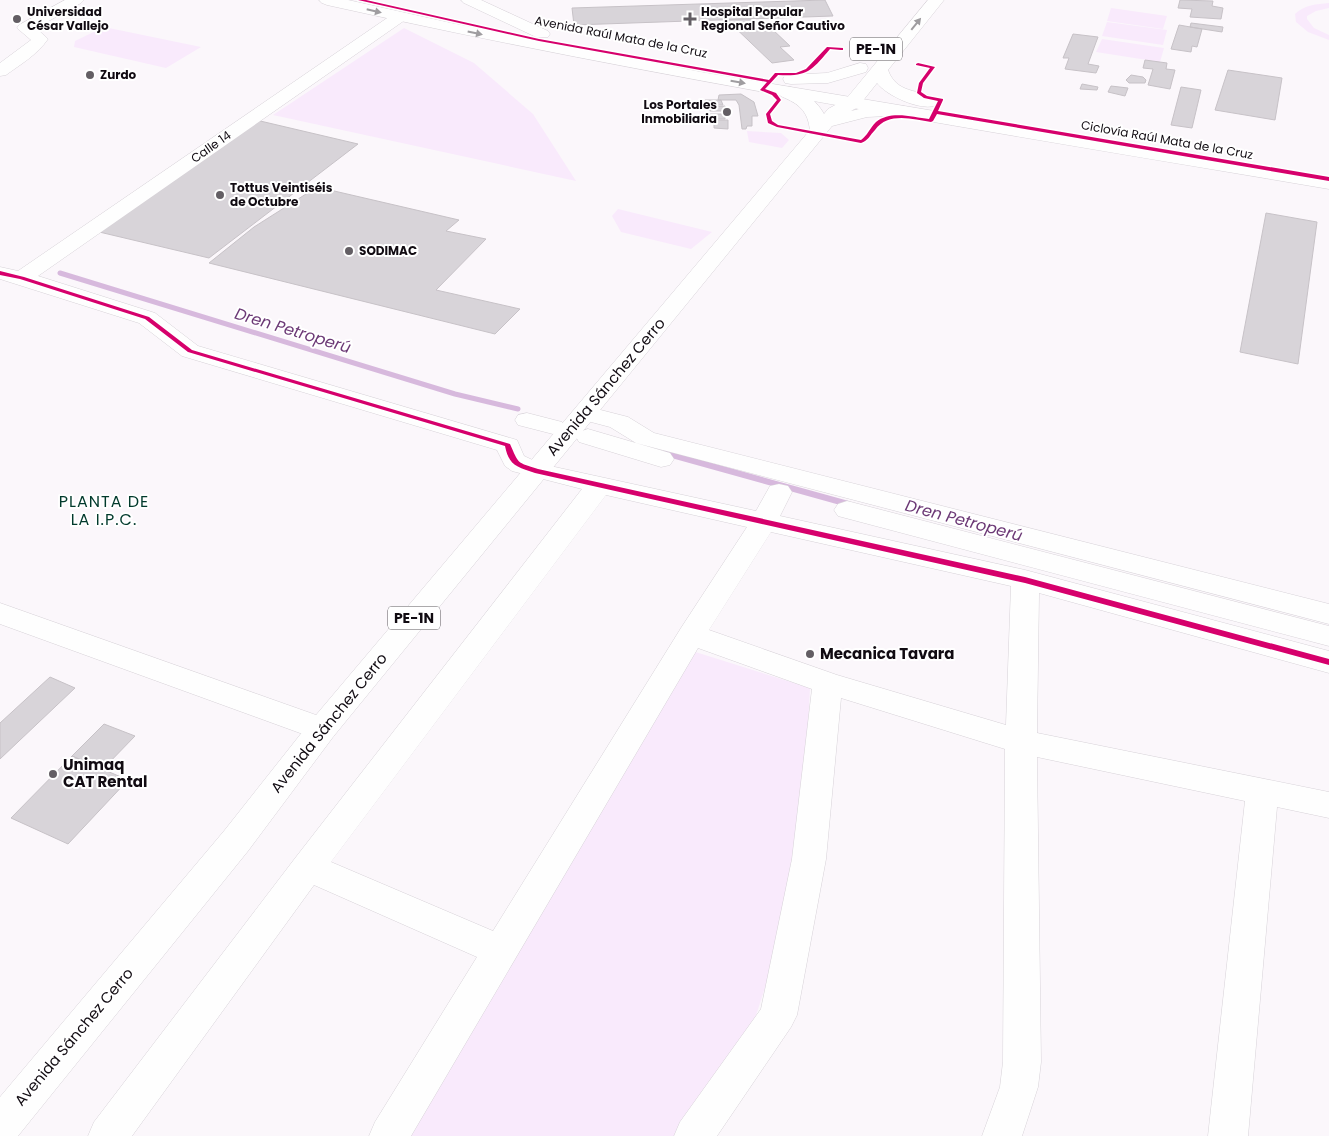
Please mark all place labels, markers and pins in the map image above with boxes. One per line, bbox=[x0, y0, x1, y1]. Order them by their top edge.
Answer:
place label: Universidad César Vallejo bbox=[27, 3, 109, 34]
place label: Hospital Popular Regional Señor Cautivo bbox=[701, 3, 845, 34]
marker: Hospital Popular Regional Señor Cautivo bbox=[683, 12, 697, 26]
marker: Universidad César Vallejo bbox=[11, 13, 23, 25]
place label: Zurdo bbox=[100, 66, 137, 83]
marker: Zurdo bbox=[84, 69, 96, 81]
place label: Los Portales Inmobiliaria bbox=[641, 96, 717, 127]
marker: Los Portales Inmobiliaria bbox=[721, 106, 733, 118]
place label: Tottus Veintiséis de Octubre bbox=[230, 179, 333, 210]
marker: Tottus Veintiséis de Octubre bbox=[214, 189, 226, 201]
place label: SODIMAC bbox=[359, 242, 417, 259]
marker: SODIMAC bbox=[343, 245, 355, 257]
place label: Mecanica Tavara bbox=[820, 643, 954, 664]
marker: Mecanica Tavara bbox=[804, 648, 816, 660]
place label: Unimaq CAT Rental bbox=[63, 754, 147, 792]
marker: Unimaq CAT Rental bbox=[47, 768, 59, 780]

